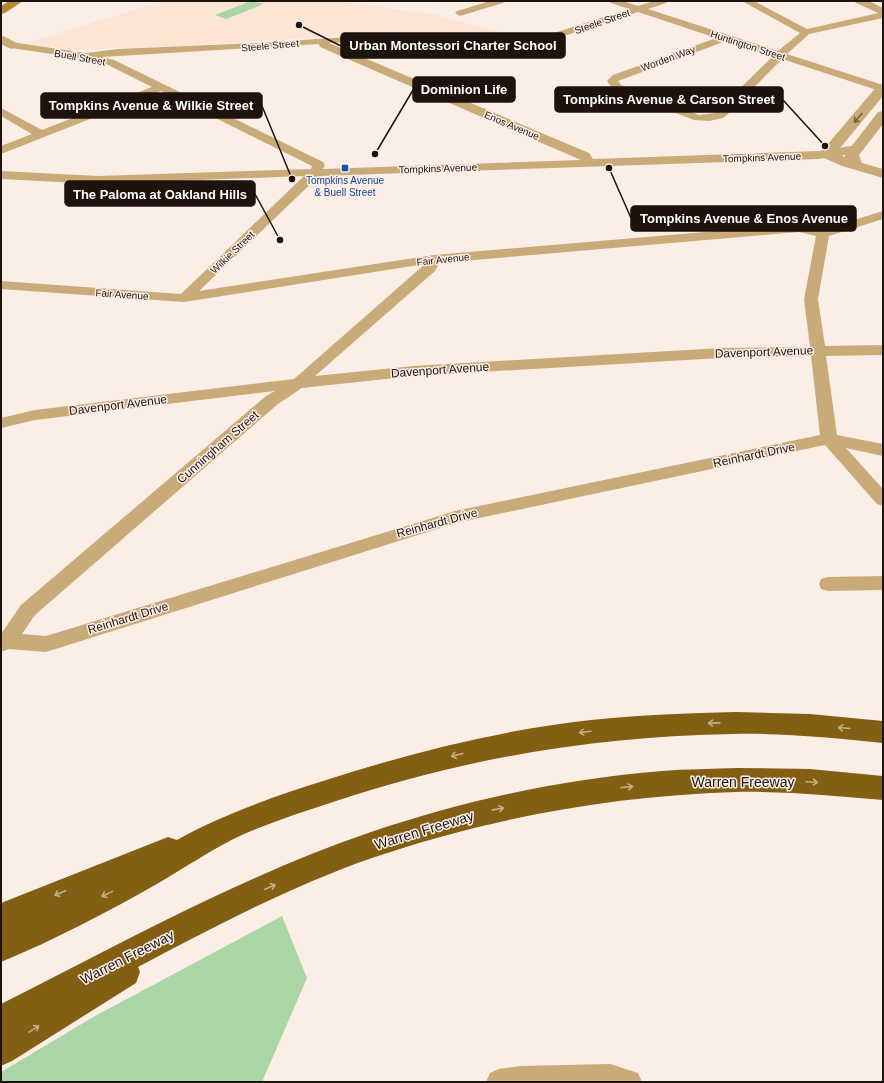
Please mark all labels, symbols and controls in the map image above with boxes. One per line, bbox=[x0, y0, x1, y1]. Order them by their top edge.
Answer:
street label: Steele Street bbox=[573, 7, 631, 36]
street label: Huntington Street bbox=[709, 28, 787, 63]
callout: Urban Montessori Charter School bbox=[341, 33, 565, 58]
street label: Steele Street bbox=[241, 37, 300, 53]
text: Urban Montessori Charter School bbox=[349, 38, 557, 53]
street label: Worden Way bbox=[639, 44, 697, 73]
street label: Buell Street bbox=[53, 48, 107, 67]
callout: Dominion Life bbox=[413, 77, 515, 102]
text: Dominion Life bbox=[421, 82, 507, 97]
callout: Tompkins Avenue & Carson Street bbox=[555, 87, 783, 112]
text: Tompkins Avenue & Carson Street bbox=[563, 92, 776, 107]
callout: Tompkins Avenue & Wilkie Street bbox=[41, 93, 262, 118]
text: Tompkins Avenue & Wilkie Street bbox=[49, 98, 254, 113]
street label: Enos Avenue bbox=[483, 109, 541, 142]
one-way arrow bbox=[853, 112, 862, 123]
street label: Tompkins Avenue bbox=[723, 151, 802, 164]
street label: Tompkins Avenue bbox=[399, 162, 478, 175]
marker: Tompkins Avenue & Buell Street bbox=[340, 163, 350, 173]
place label: Tompkins Avenue & Buell Street bbox=[306, 175, 385, 198]
callout: The Paloma at Oakland Hills bbox=[65, 181, 255, 206]
text: The Paloma at Oakland Hills bbox=[73, 187, 247, 202]
callout: Tompkins Avenue & Enos Avenue bbox=[631, 206, 856, 231]
text: Tompkins Avenue & Enos Avenue bbox=[640, 211, 848, 226]
street label: Wilkie Street bbox=[208, 229, 257, 276]
street label: Fair Avenue bbox=[416, 251, 471, 268]
street label: Fair Avenue bbox=[95, 287, 149, 302]
street label: Davenport Avenue bbox=[715, 343, 814, 361]
street label: Davenport Avenue bbox=[390, 360, 490, 380]
street label: Davenport Avenue bbox=[68, 392, 168, 418]
street label: Cunningham Street bbox=[174, 407, 262, 486]
street label: Reinhardt Drive bbox=[712, 439, 797, 471]
street label: Reinhardt Drive bbox=[395, 505, 479, 541]
street label: Reinhardt Drive bbox=[86, 599, 170, 637]
one-way arrow bbox=[708, 719, 721, 727]
one-way arrow bbox=[838, 725, 851, 732]
one-way arrow bbox=[579, 728, 592, 736]
one-way arrow bbox=[451, 752, 464, 759]
street label: Warren Freeway bbox=[692, 774, 794, 790]
one-way arrow bbox=[805, 779, 818, 786]
one-way arrow bbox=[620, 783, 633, 791]
one-way arrow bbox=[492, 804, 505, 812]
street label: Warren Freeway bbox=[372, 807, 476, 853]
one-way arrow bbox=[263, 883, 275, 890]
one-way arrow bbox=[55, 890, 67, 898]
one-way arrow bbox=[102, 891, 114, 898]
street label: Warren Freeway bbox=[78, 927, 176, 987]
one-way arrow bbox=[28, 1025, 40, 1033]

